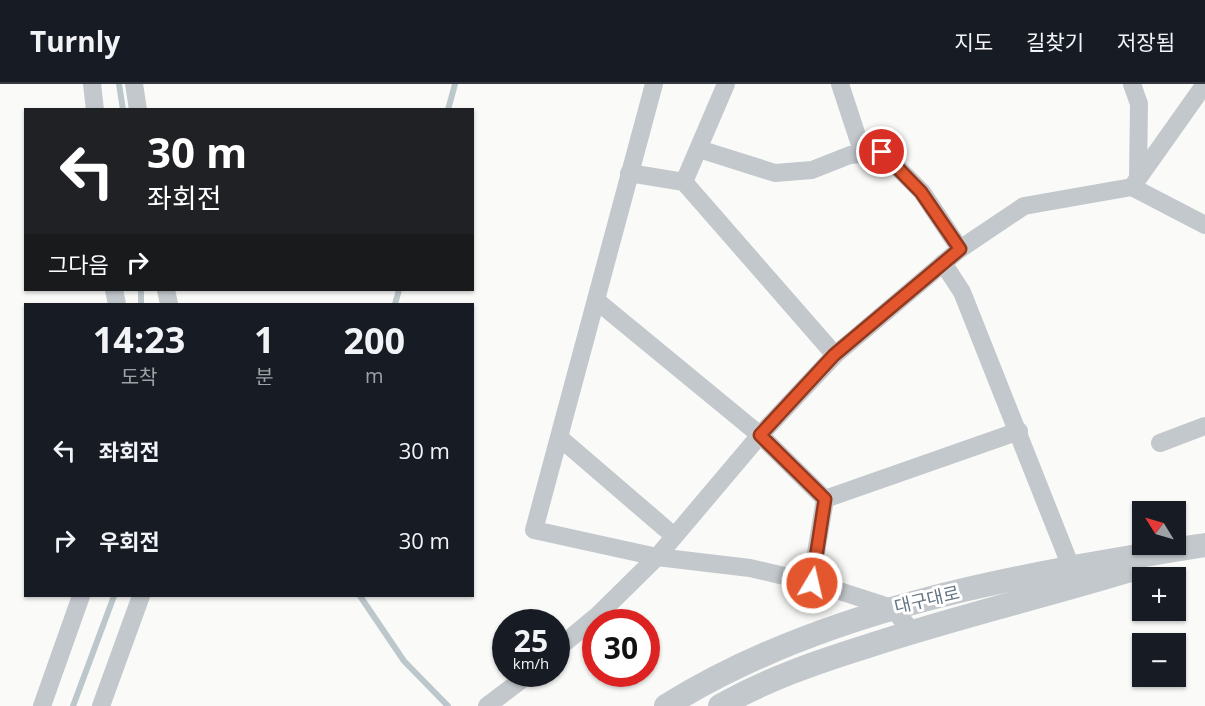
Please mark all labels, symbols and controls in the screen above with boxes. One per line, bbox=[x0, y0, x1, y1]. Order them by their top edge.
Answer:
text: Turnly bbox=[30, 22, 120, 60]
text: 지도 bbox=[954, 28, 993, 56]
text: 길찾기 bbox=[1026, 28, 1084, 56]
text: 저장됨 bbox=[1117, 28, 1175, 56]
text: 30 m bbox=[147, 123, 247, 180]
pin bbox=[856, 126, 907, 177]
icon: left bbox=[48, 132, 126, 210]
icon: arrive bbox=[865, 135, 898, 168]
text: 좌회전 bbox=[147, 179, 222, 216]
icon: right bbox=[121, 246, 154, 279]
text: 그다음 bbox=[48, 249, 109, 279]
text: 14:23 bbox=[93, 315, 185, 364]
text: 1 bbox=[254, 315, 275, 364]
text: 200 bbox=[343, 316, 405, 365]
text: m bbox=[365, 362, 384, 389]
text: 도착 bbox=[121, 363, 157, 390]
text: 분 bbox=[255, 363, 274, 390]
icon: left bbox=[48, 434, 81, 467]
text: 30 m bbox=[399, 435, 450, 465]
text: 좌회전 bbox=[99, 436, 160, 466]
north arrow bbox=[1132, 501, 1186, 555]
map controls bbox=[1132, 501, 1186, 687]
icon: right bbox=[48, 524, 81, 557]
text: 30 m bbox=[399, 525, 450, 555]
text: 우회전 bbox=[99, 526, 160, 556]
position arrow bbox=[780, 551, 844, 615]
button: + bbox=[1132, 567, 1186, 621]
street label: 대구대로 bbox=[892, 580, 962, 618]
speed limit sign: 30 bbox=[582, 609, 660, 687]
text: 25 bbox=[514, 620, 548, 661]
button: − bbox=[1132, 633, 1186, 687]
text: km/h bbox=[513, 653, 549, 673]

